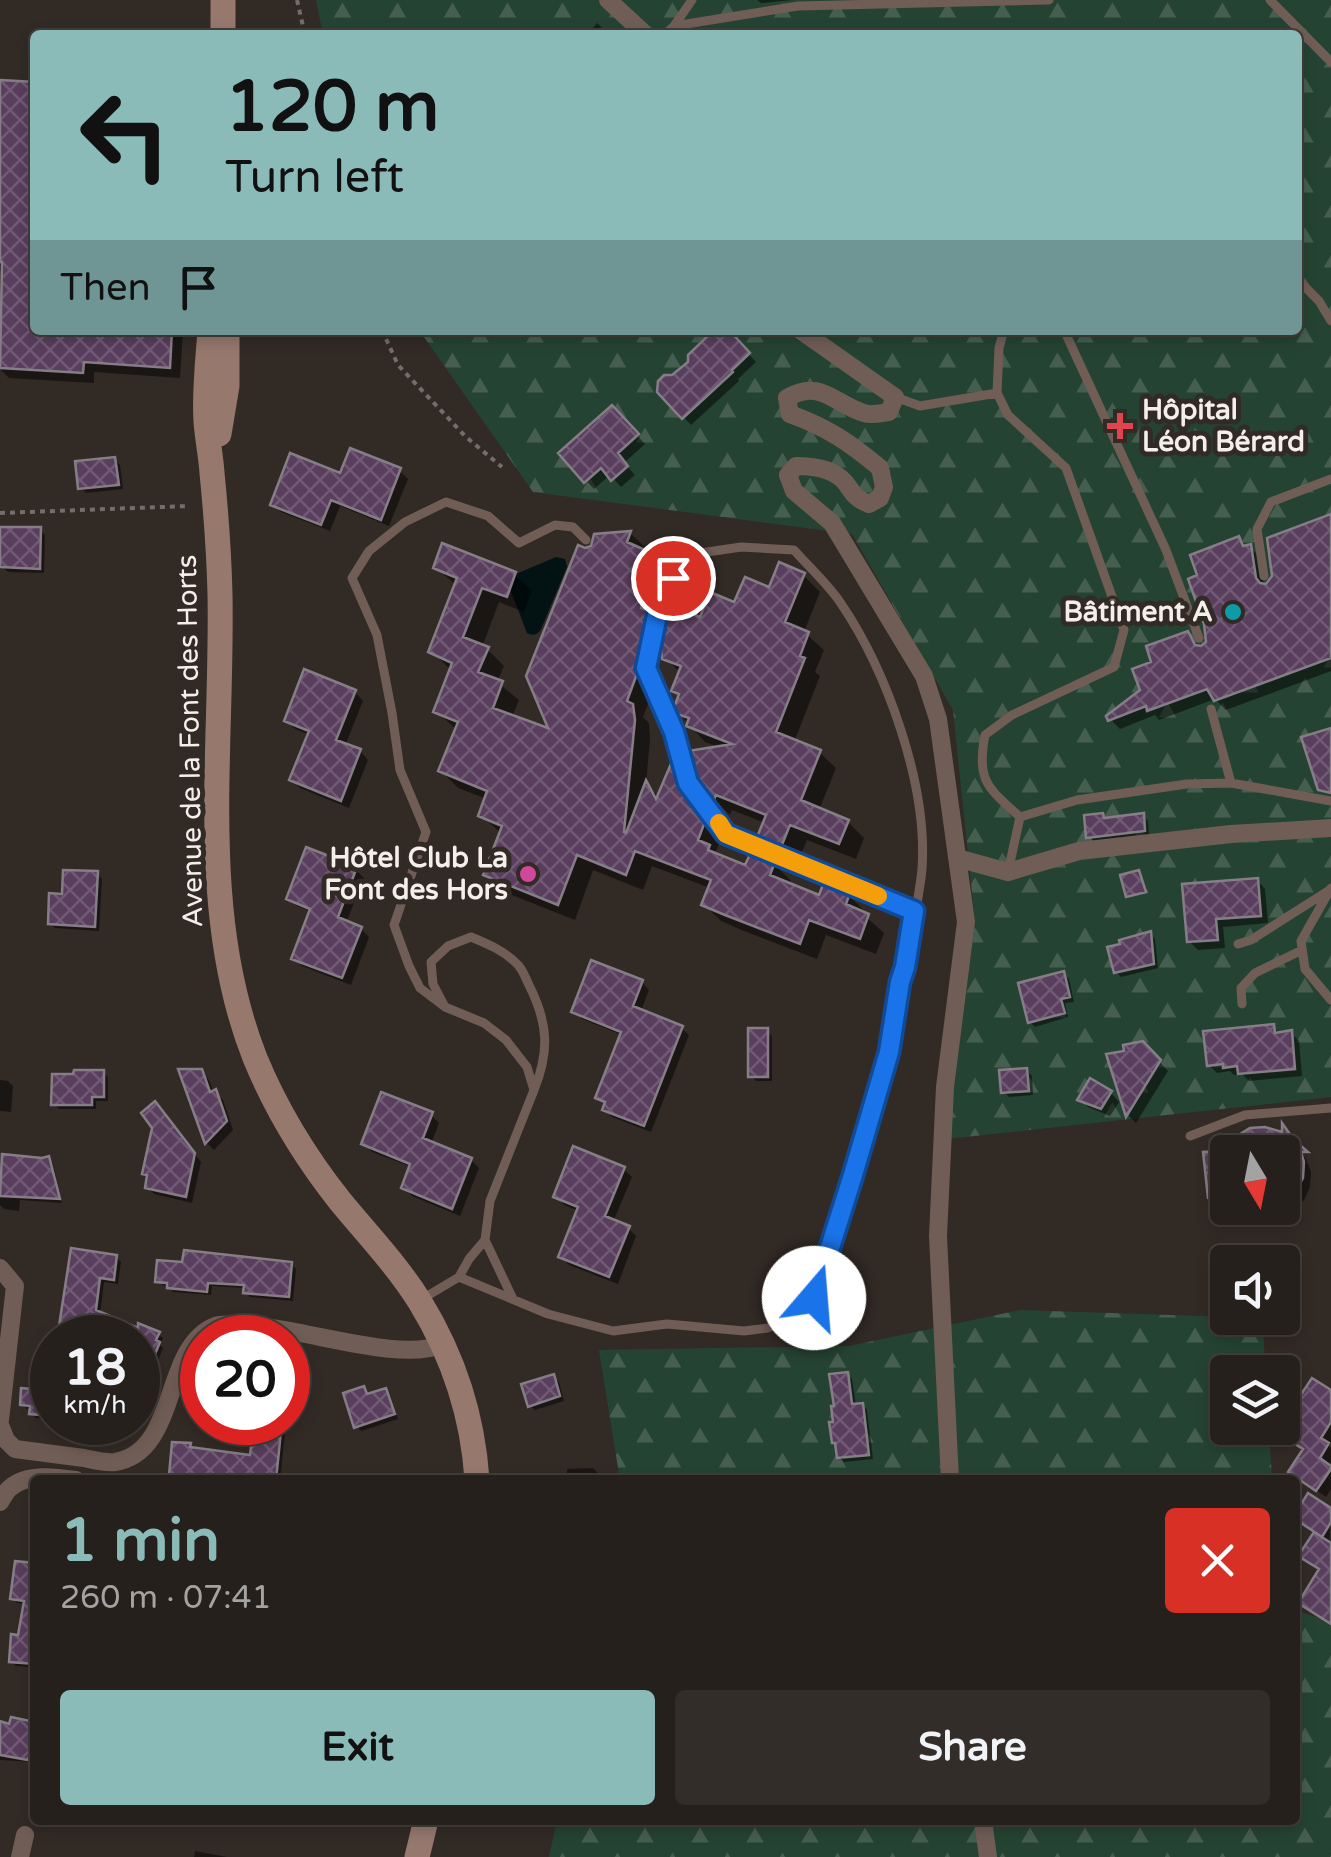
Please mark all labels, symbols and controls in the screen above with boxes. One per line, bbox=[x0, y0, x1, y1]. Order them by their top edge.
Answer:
text: 120 m bbox=[225, 66, 439, 150]
icon: left bbox=[60, 70, 190, 200]
text: Turn left bbox=[225, 151, 404, 205]
icon: arrive bbox=[171, 260, 226, 315]
text: Then bbox=[60, 265, 151, 311]
place label: Hôpital Léon Bérard bbox=[1142, 393, 1305, 459]
marker: Hôpital Léon Bérard bbox=[1107, 413, 1133, 439]
pin bbox=[631, 536, 716, 621]
icon: arrive bbox=[646, 551, 701, 606]
street label: Avenue de la Font des Horts bbox=[170, 554, 210, 928]
place label: Bâtiment A bbox=[1063, 595, 1213, 629]
marker: Bâtiment A bbox=[1222, 601, 1244, 623]
place label: Hôtel Club La Font des Hors bbox=[324, 841, 508, 907]
marker: Hôtel Club La Font des Hors bbox=[517, 863, 539, 885]
north arrow bbox=[1210, 1135, 1300, 1225]
map controls bbox=[1210, 1135, 1300, 1445]
button: sound bbox=[1210, 1245, 1300, 1335]
position arrow bbox=[762, 1246, 866, 1350]
speed limit sign: 20 bbox=[180, 1315, 310, 1445]
text: 18 bbox=[64, 1338, 126, 1398]
button: layers bbox=[1210, 1355, 1300, 1445]
text: km/h bbox=[64, 1390, 126, 1420]
text: 1 min bbox=[60, 1505, 220, 1577]
button: close bbox=[1165, 1508, 1270, 1613]
text: 260 m · 07:41 bbox=[60, 1579, 272, 1617]
button: Exit bbox=[60, 1690, 655, 1805]
button: Share bbox=[675, 1690, 1270, 1805]

